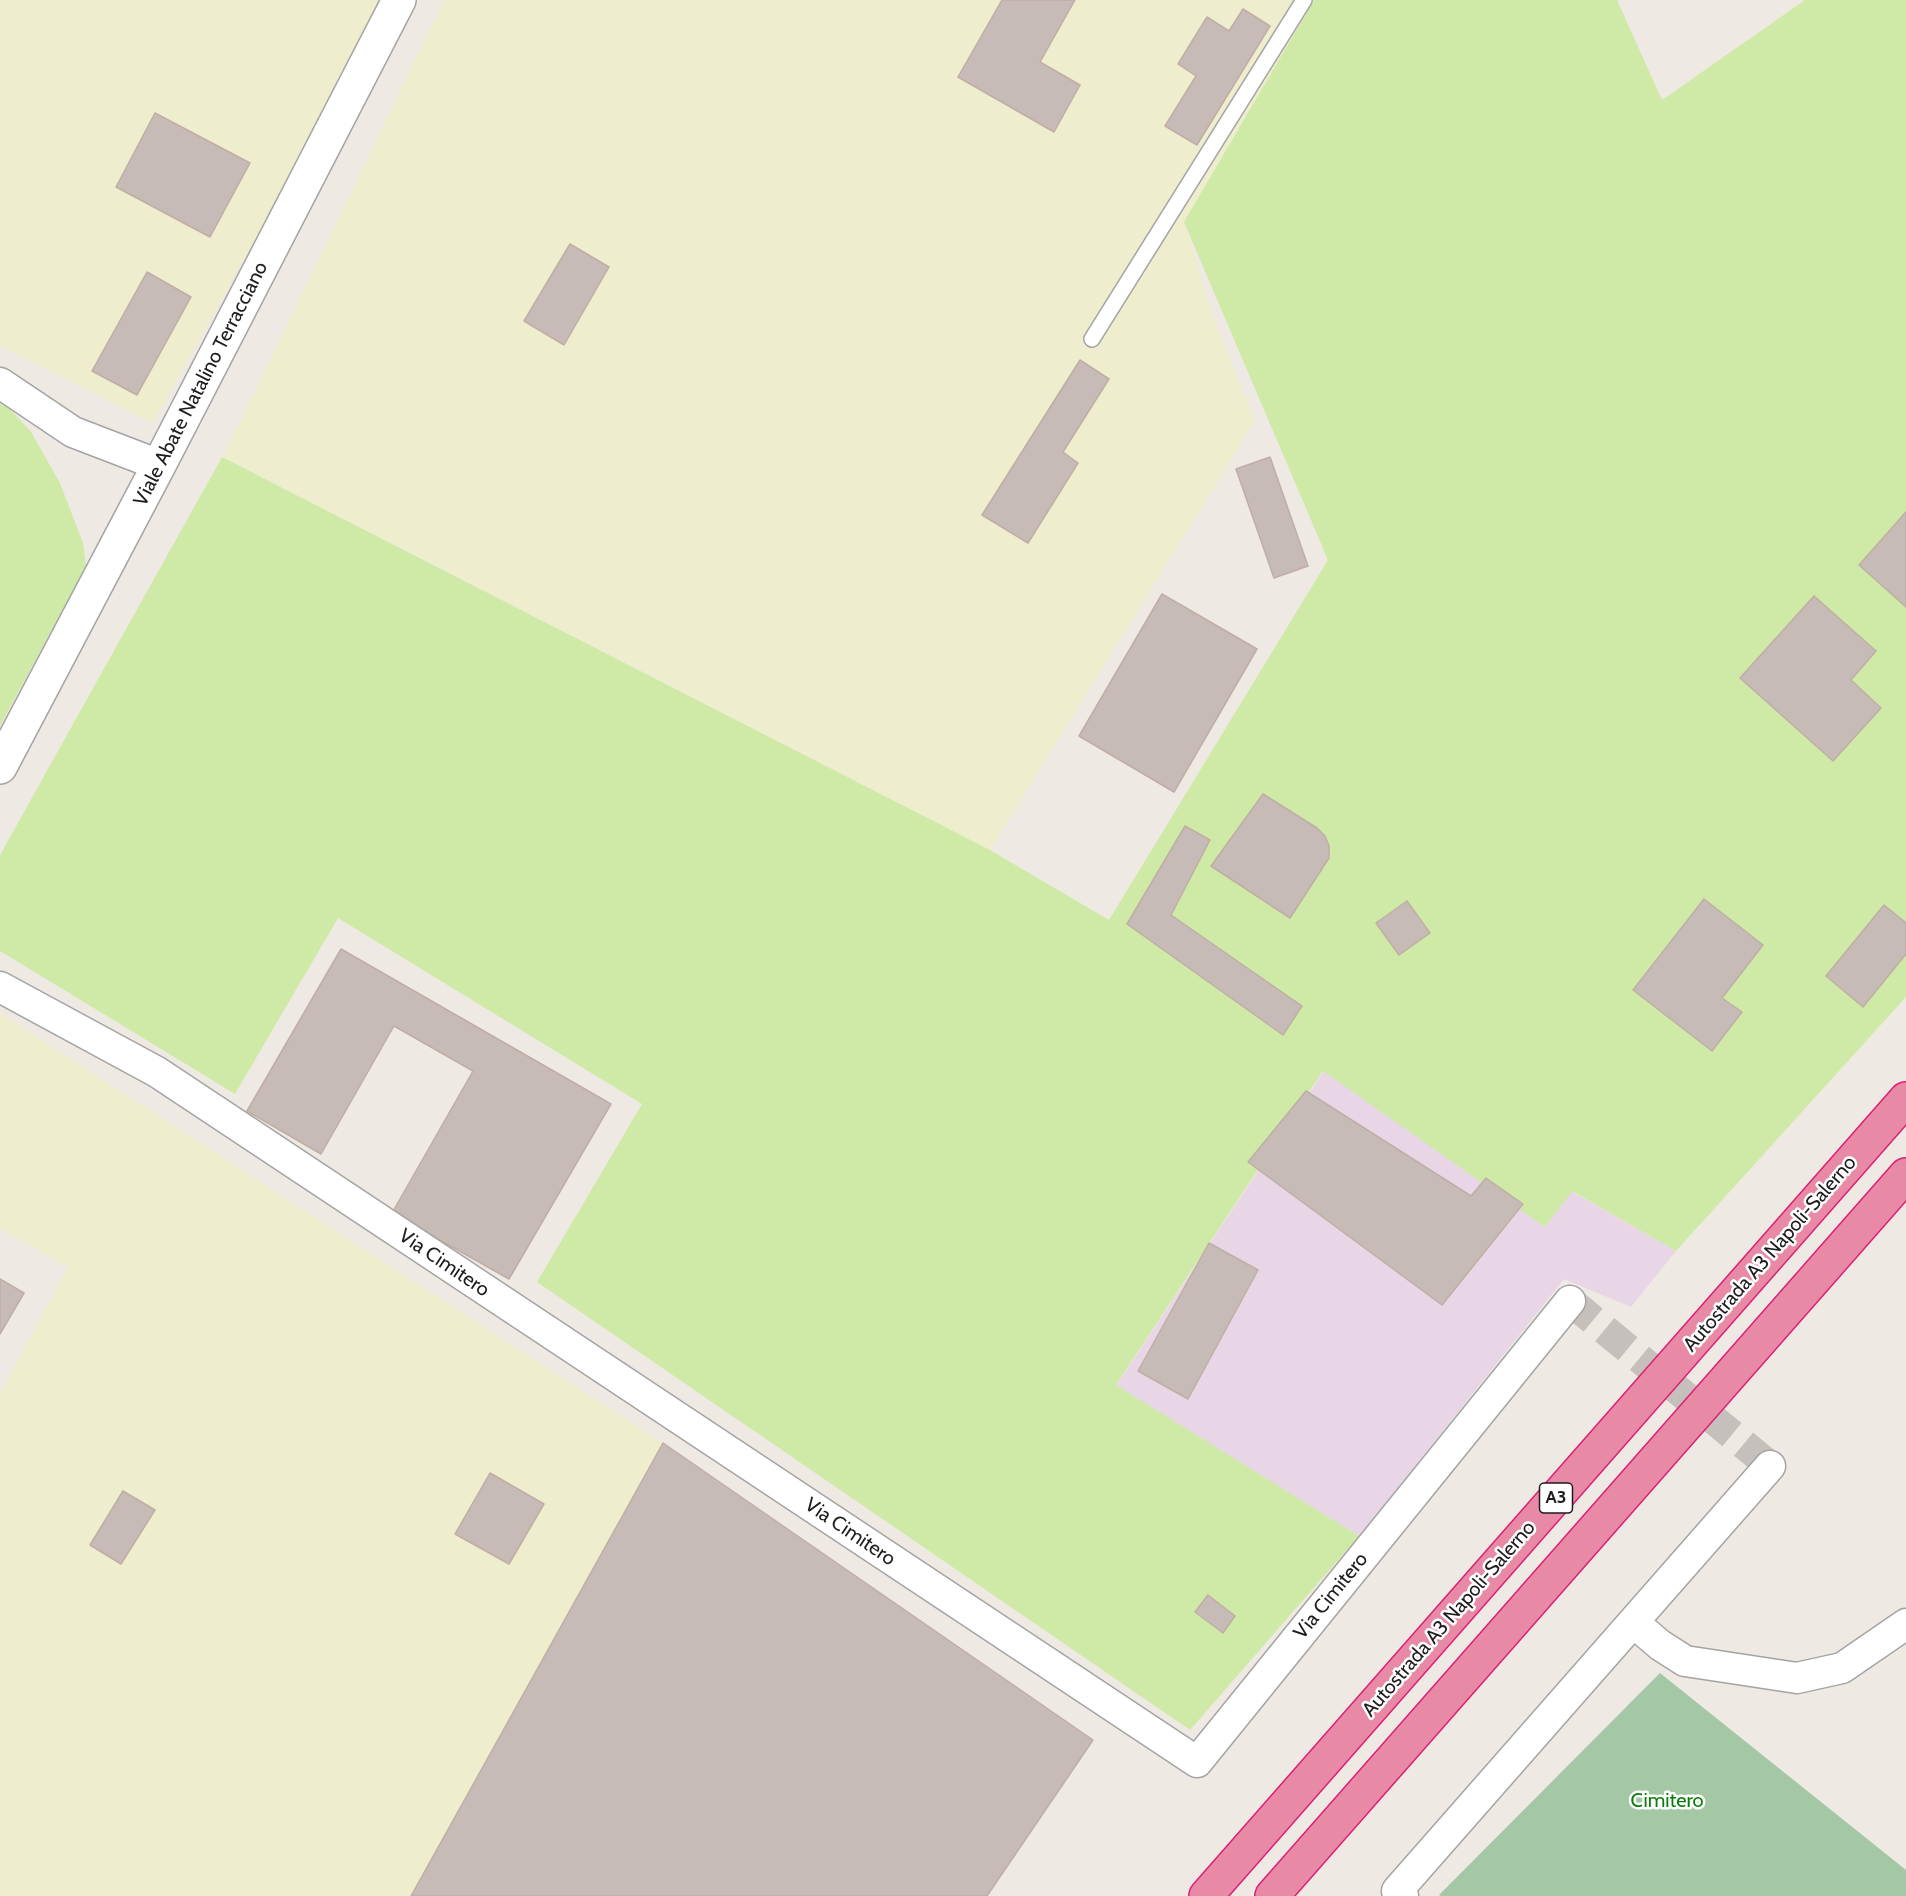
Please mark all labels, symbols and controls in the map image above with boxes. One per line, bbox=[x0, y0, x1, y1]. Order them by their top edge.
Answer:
street label: Viale Abate Natalino Terracciano bbox=[129, 258, 273, 510]
street label: Autostrada A3 Napoli-Salerno bbox=[1679, 1151, 1861, 1357]
street label: Via Cimitero bbox=[394, 1224, 494, 1302]
road number: A3 bbox=[1540, 1483, 1572, 1513]
street label: Via Cimitero bbox=[800, 1493, 900, 1571]
street label: Autostrada A3 Napoli-Salerno bbox=[1358, 1516, 1540, 1722]
street label: Via Cimitero bbox=[1289, 1548, 1373, 1644]
park label: Cimitero bbox=[1631, 1789, 1703, 1813]

